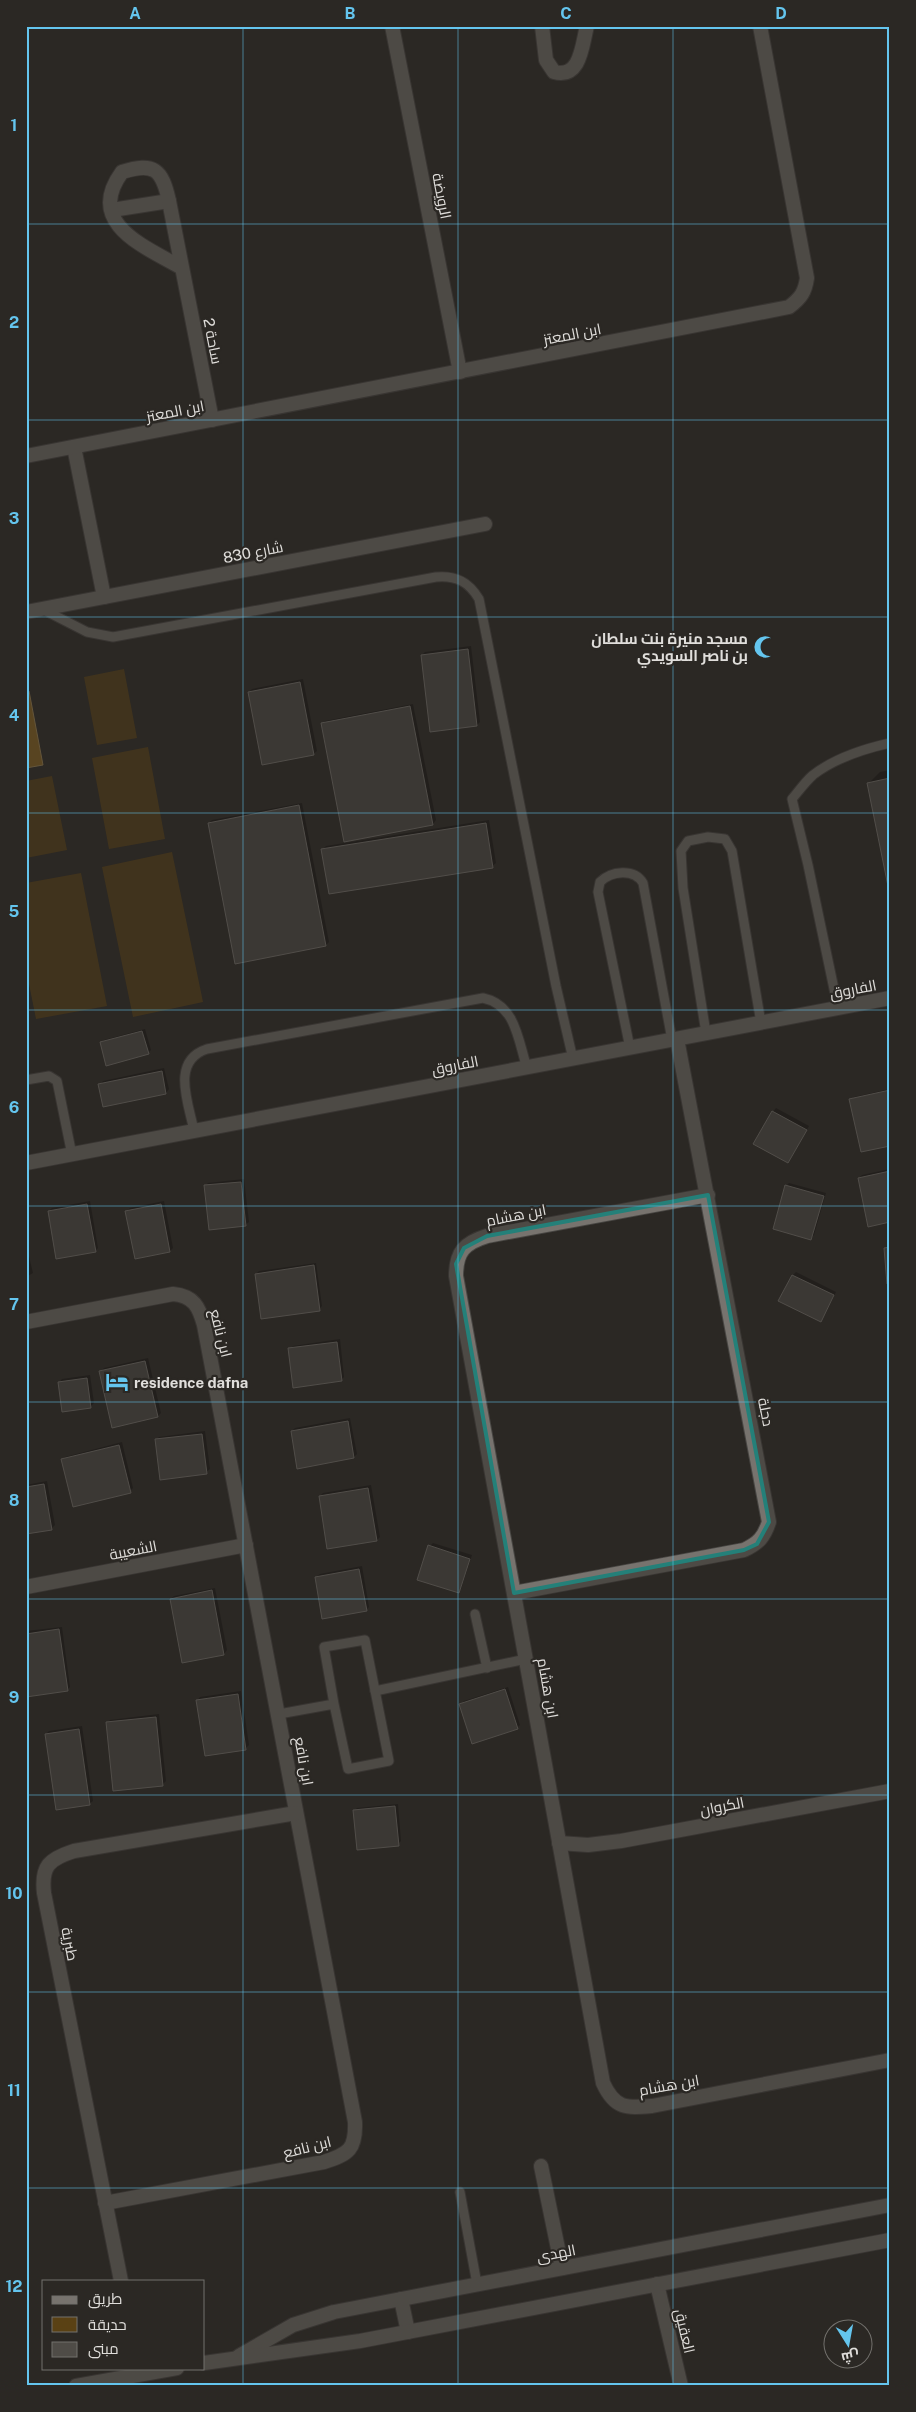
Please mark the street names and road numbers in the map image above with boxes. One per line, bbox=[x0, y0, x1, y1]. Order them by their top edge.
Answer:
street label: الرويضة bbox=[428, 172, 455, 221]
street label: ساحة 2 bbox=[200, 317, 226, 365]
street label: ابن المعتز bbox=[540, 320, 603, 350]
street label: ابن المعتز bbox=[143, 397, 206, 427]
street label: شارع 830 bbox=[222, 538, 285, 569]
street label: الفاروق bbox=[828, 976, 878, 1004]
street label: الفاروق bbox=[430, 1052, 480, 1080]
street label: ابن هشام bbox=[485, 1201, 548, 1231]
street label: ابن نافع bbox=[204, 1307, 235, 1360]
street label: دجلة bbox=[755, 1396, 777, 1428]
street label: الشعيبة bbox=[108, 1537, 158, 1563]
street label: ابن هشام bbox=[532, 1657, 562, 1720]
street label: ابن نافع bbox=[288, 1735, 317, 1787]
street label: الكروان bbox=[698, 1793, 746, 1821]
street label: طبرية bbox=[57, 1926, 82, 1962]
street label: ابن هشام bbox=[638, 2071, 701, 2101]
street label: ابن نافع bbox=[281, 2133, 334, 2164]
street label: الهدى bbox=[535, 2241, 577, 2267]
street label: العقيق bbox=[670, 2307, 698, 2355]

